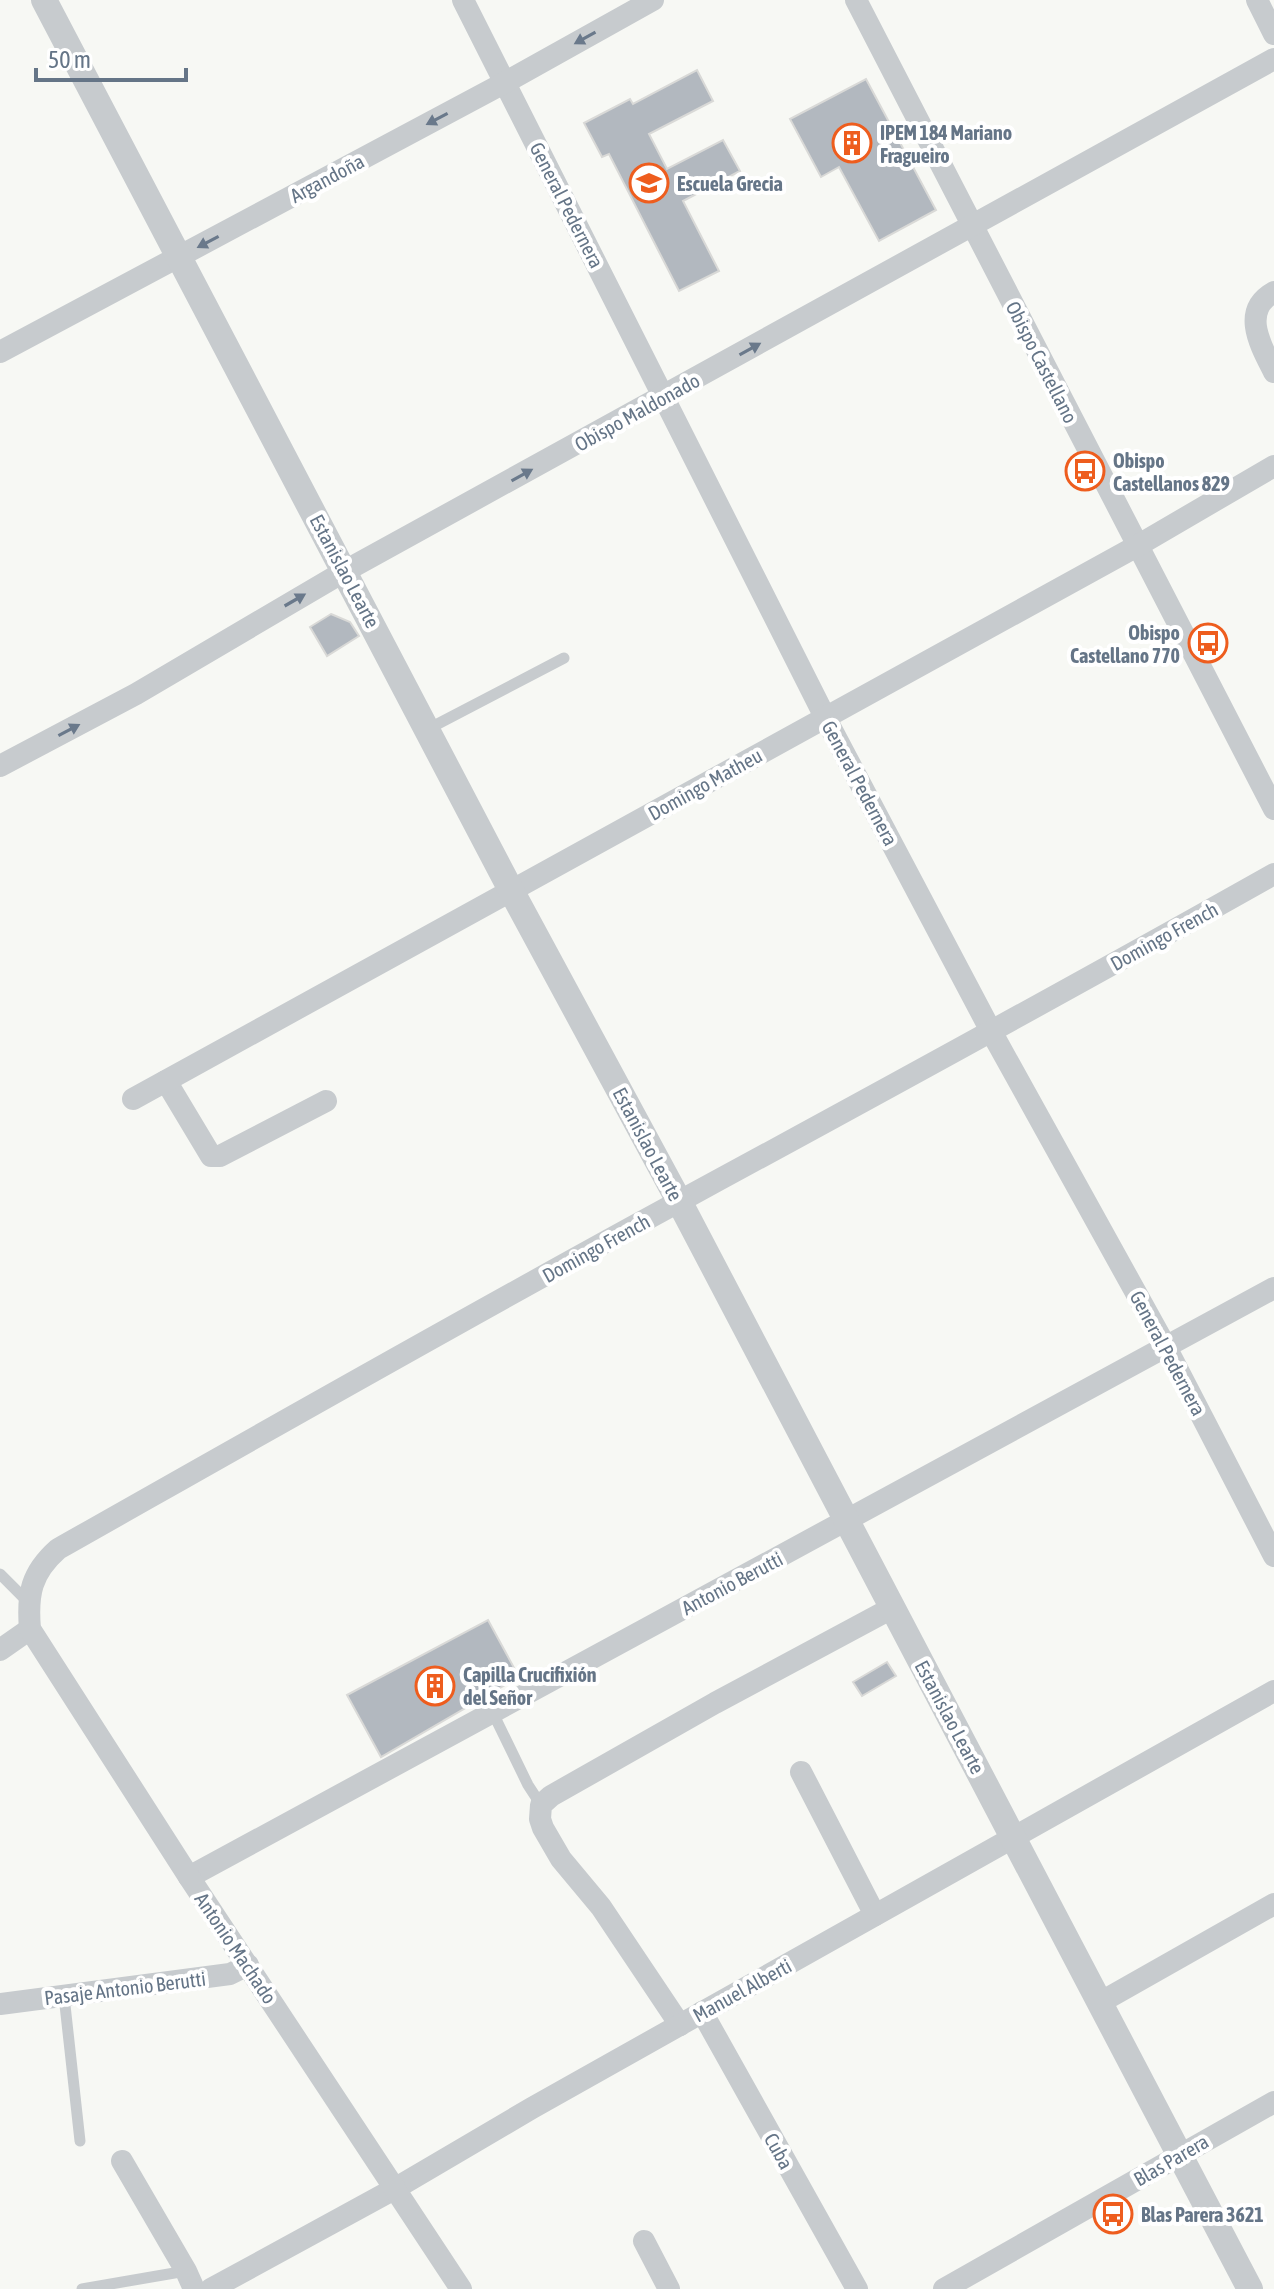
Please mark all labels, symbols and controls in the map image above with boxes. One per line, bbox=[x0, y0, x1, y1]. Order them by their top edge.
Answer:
one-way arrow bbox=[574, 31, 596, 45]
scale bar bbox=[36, 32, 186, 82]
text: 50 m bbox=[48, 46, 91, 73]
one-way arrow bbox=[426, 111, 448, 125]
place label: IPEM 184 Mariano Fragueiro bbox=[880, 121, 1012, 167]
building icon: IPEM 184 Mariano Fragueiro bbox=[831, 122, 873, 164]
street label: General Pedernera bbox=[525, 138, 609, 272]
street label: Argandoña bbox=[286, 149, 368, 207]
school or university icon: Escuela Grecia bbox=[628, 162, 670, 204]
place label: Escuela Grecia bbox=[677, 172, 783, 195]
one-way arrow bbox=[196, 235, 219, 248]
street label: Obispo Castellano bbox=[1001, 297, 1083, 427]
one-way arrow bbox=[739, 342, 761, 356]
street label: Obispo Maldonado bbox=[571, 368, 703, 456]
place label: Obispo Castellanos 829 bbox=[1113, 449, 1230, 495]
bus stop icon: Obispo Castellanos 829 bbox=[1064, 450, 1106, 492]
one-way arrow bbox=[511, 468, 533, 482]
street label: Estanislao Learte bbox=[305, 510, 385, 632]
one-way arrow bbox=[284, 594, 306, 608]
place label: Obispo Castellano 770 bbox=[1070, 621, 1180, 667]
bus stop icon: Obispo Castellano 770 bbox=[1187, 622, 1229, 664]
street label: General Pedernera bbox=[817, 717, 903, 849]
one-way arrow bbox=[58, 723, 80, 737]
street label: Domingo Matheu bbox=[644, 743, 766, 825]
street label: Domingo French bbox=[1106, 897, 1222, 975]
street label: Estanislao Learte bbox=[608, 1083, 688, 1205]
street label: Domingo French bbox=[538, 1209, 654, 1287]
street label: General Pedernera bbox=[1125, 1287, 1211, 1419]
street label: Antonio Berutti bbox=[678, 1547, 786, 1619]
street label: Estanislao Learte bbox=[910, 1656, 990, 1778]
place label: Capilla Crucifixión del Señor bbox=[463, 1663, 596, 1709]
building icon: Capilla Crucifixión del Señor bbox=[414, 1665, 456, 1707]
street label: Antonio Machado bbox=[190, 1888, 282, 2008]
street label: Manuel Alberti bbox=[689, 1954, 795, 2026]
street label: Pasaje Antonio Berutti bbox=[43, 1967, 207, 2009]
street label: Cuba bbox=[760, 2129, 798, 2173]
street label: Blas Parera bbox=[1130, 2129, 1212, 2191]
bus stop icon: Blas Parera 3621 bbox=[1092, 2193, 1134, 2235]
place label: Blas Parera 3621 bbox=[1141, 2203, 1264, 2226]

